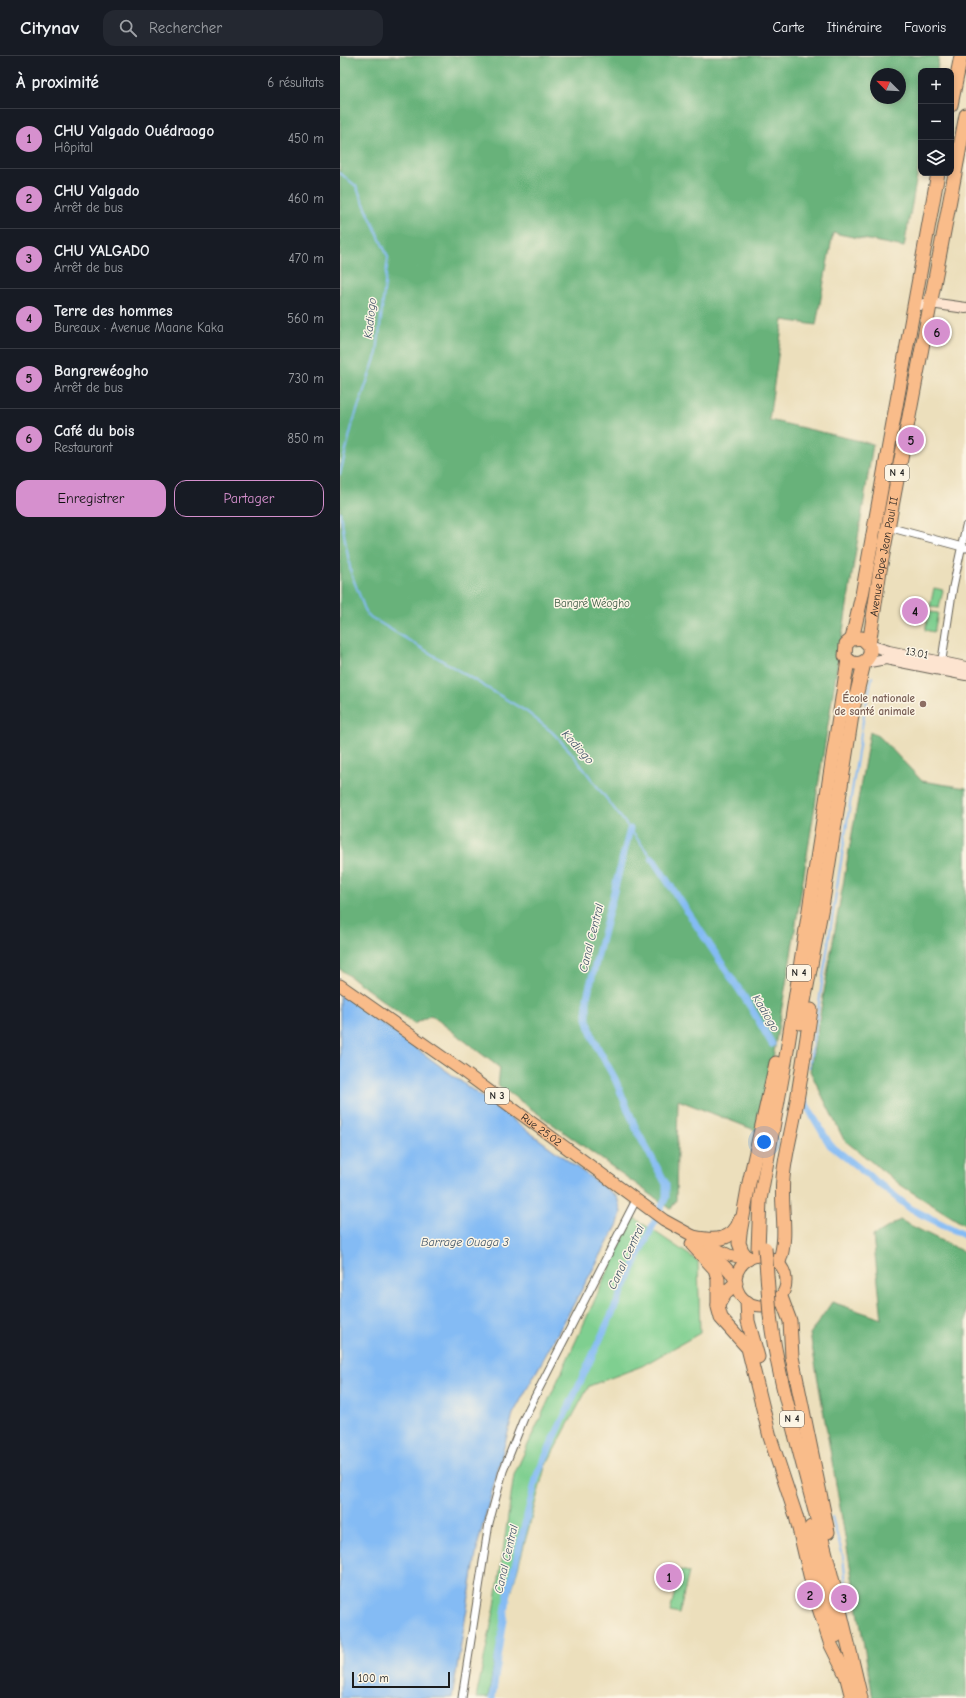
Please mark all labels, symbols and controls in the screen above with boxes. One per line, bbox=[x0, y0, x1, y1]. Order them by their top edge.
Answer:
search box bbox=[103, 10, 383, 46]
text: Citynav bbox=[20, 17, 79, 39]
icon: search bbox=[117, 17, 139, 39]
text: Rechercher bbox=[149, 19, 222, 37]
text: Carte bbox=[773, 19, 805, 36]
text: Itinéraire bbox=[827, 19, 882, 36]
text: Favoris bbox=[904, 19, 946, 36]
north arrow bbox=[870, 68, 906, 104]
map controls bbox=[918, 68, 954, 176]
button: + bbox=[918, 68, 954, 104]
text: À proximité bbox=[16, 73, 99, 92]
text: 6 résultats bbox=[267, 75, 324, 90]
button: − bbox=[918, 104, 954, 140]
text: CHU Yalgado Ouédraogo bbox=[54, 122, 214, 140]
text: 1 bbox=[26, 131, 32, 146]
text: 450 m bbox=[288, 131, 324, 146]
text: Hôpital bbox=[54, 140, 93, 155]
button: layers bbox=[918, 140, 954, 176]
text: CHU Yalgado bbox=[54, 182, 140, 200]
text: 2 bbox=[26, 191, 32, 206]
text: 460 m bbox=[288, 191, 324, 206]
text: Arrêt de bus bbox=[54, 200, 123, 215]
text: CHU YALGADO bbox=[54, 242, 150, 260]
text: 3 bbox=[26, 251, 32, 266]
text: 470 m bbox=[289, 251, 324, 266]
text: Arrêt de bus bbox=[54, 260, 123, 275]
water label: Kadiogo bbox=[361, 297, 379, 339]
text: Terre des hommes bbox=[54, 302, 173, 320]
text: 4 bbox=[26, 311, 32, 326]
text: 560 m bbox=[287, 311, 324, 326]
pin: 6 bbox=[924, 317, 950, 347]
text: Bureaux · Avenue Maane Kaka bbox=[54, 320, 224, 335]
text: Bangrewéogho bbox=[54, 362, 148, 380]
text: 5 bbox=[26, 371, 32, 386]
text: 730 m bbox=[288, 371, 324, 386]
text: Arrêt de bus bbox=[54, 380, 123, 395]
text: Café du bois bbox=[54, 422, 134, 440]
pin: 5 bbox=[898, 425, 924, 455]
text: 6 bbox=[26, 431, 32, 446]
text: 850 m bbox=[287, 431, 324, 446]
text: Restaurant bbox=[54, 440, 113, 455]
road number: N 4 bbox=[885, 465, 909, 481]
button: Enregistrer bbox=[16, 480, 166, 517]
button: Partager bbox=[174, 480, 324, 517]
street label: Avenue Pape Jean Paul II bbox=[867, 496, 900, 617]
pin: 4 bbox=[902, 596, 928, 626]
park label: Bangré Wéogho bbox=[554, 597, 630, 610]
street label: 13.01 bbox=[905, 644, 929, 662]
place label: École nationale de santé animale bbox=[834, 691, 916, 718]
marker: École nationale de santé animale bbox=[918, 699, 928, 709]
water label: Kadiogo bbox=[559, 727, 597, 767]
water label: Canal Central bbox=[576, 902, 606, 974]
road number: N 4 bbox=[787, 965, 811, 981]
water label: Kadiogo bbox=[749, 992, 783, 1034]
road number: N 3 bbox=[485, 1088, 509, 1104]
street label: Rue 25.02 bbox=[519, 1110, 565, 1149]
your location bbox=[754, 1132, 774, 1152]
water label: Canal Central bbox=[605, 1222, 647, 1292]
water label: Barrage Ouaga 3 bbox=[421, 1235, 509, 1249]
road number: N 4 bbox=[780, 1411, 804, 1427]
water label: Canal Central bbox=[491, 1523, 521, 1595]
pin: 1 bbox=[656, 1562, 682, 1592]
pin: 2 bbox=[797, 1580, 823, 1610]
pin: 3 bbox=[831, 1583, 857, 1613]
scale bar bbox=[352, 1670, 450, 1689]
text: 100 m bbox=[358, 1672, 389, 1685]

